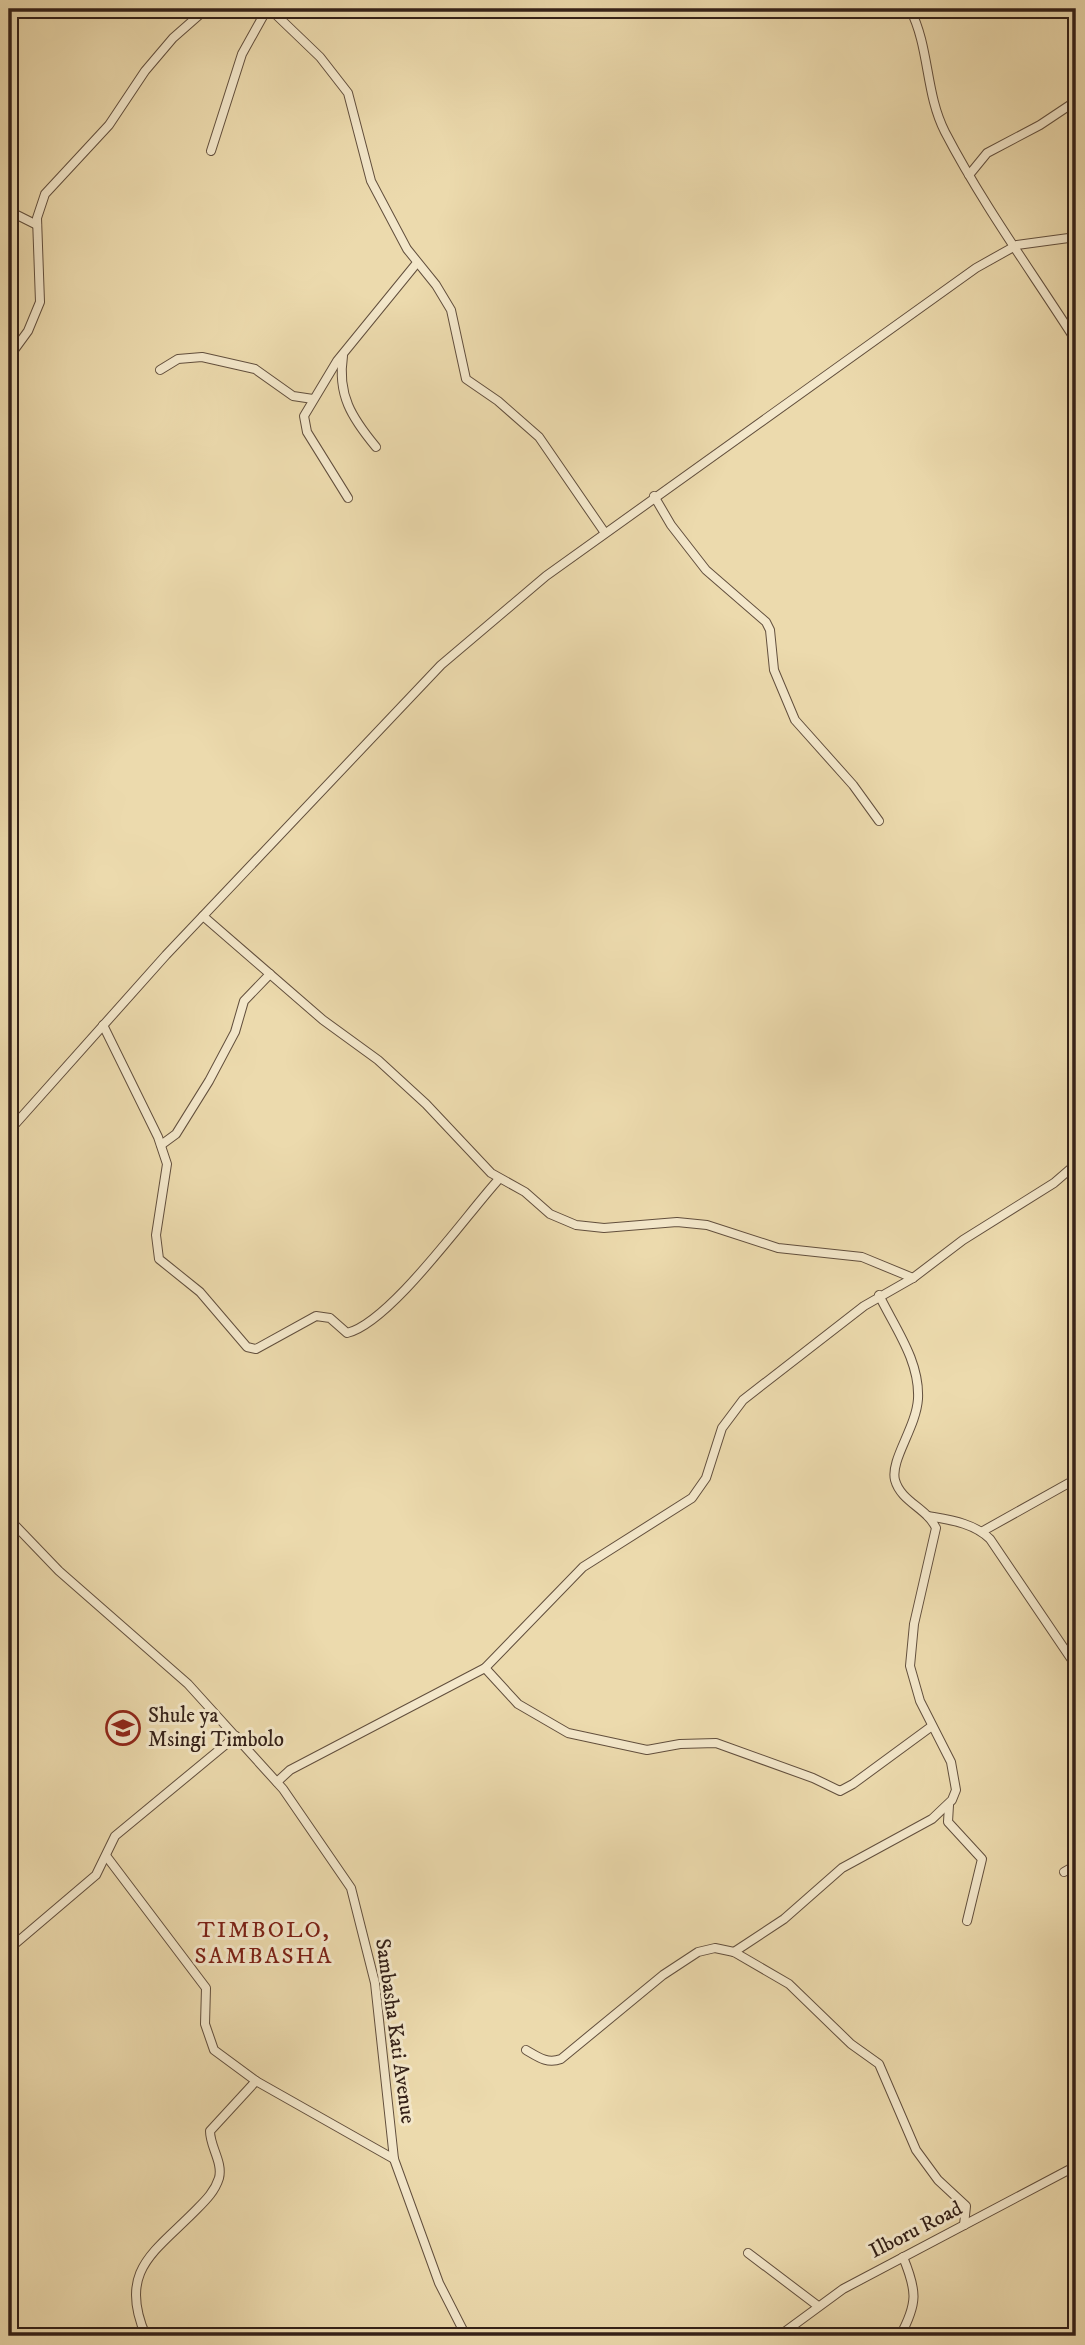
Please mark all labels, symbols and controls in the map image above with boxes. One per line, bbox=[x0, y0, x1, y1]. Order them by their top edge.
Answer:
place label: Shule ya Msingi Timbolo bbox=[148, 1703, 284, 1753]
school or university icon: Shule ya Msingi Timbolo bbox=[104, 1709, 142, 1747]
district label: TIMBOLO, SAMBASHA bbox=[195, 1916, 333, 1971]
street label: Sambasha Kati Avenue bbox=[369, 1937, 421, 2126]
street label: Ilboru Road bbox=[865, 2195, 967, 2264]

